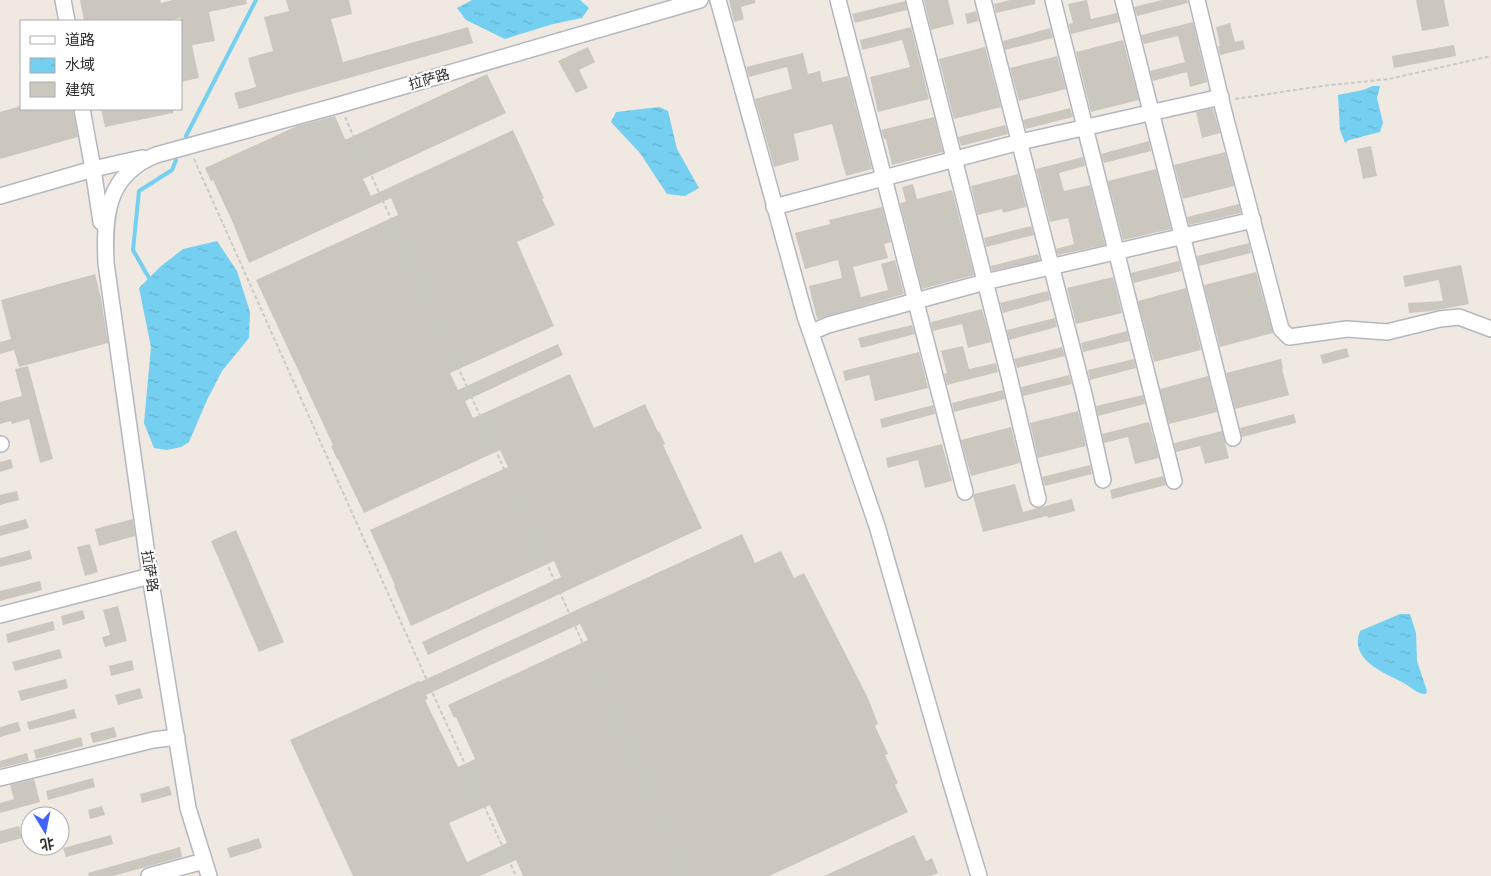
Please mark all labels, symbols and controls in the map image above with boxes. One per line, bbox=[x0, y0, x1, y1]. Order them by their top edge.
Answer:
legend bbox=[20, 20, 182, 110]
text: 道路 bbox=[65, 30, 95, 49]
text: 水域 bbox=[65, 55, 95, 74]
street label: 拉萨路 bbox=[406, 65, 452, 93]
text: 建筑 bbox=[65, 80, 95, 99]
street label: 拉萨路 bbox=[138, 549, 162, 593]
north arrow bbox=[20, 806, 70, 856]
text: 北 bbox=[39, 834, 56, 854]

